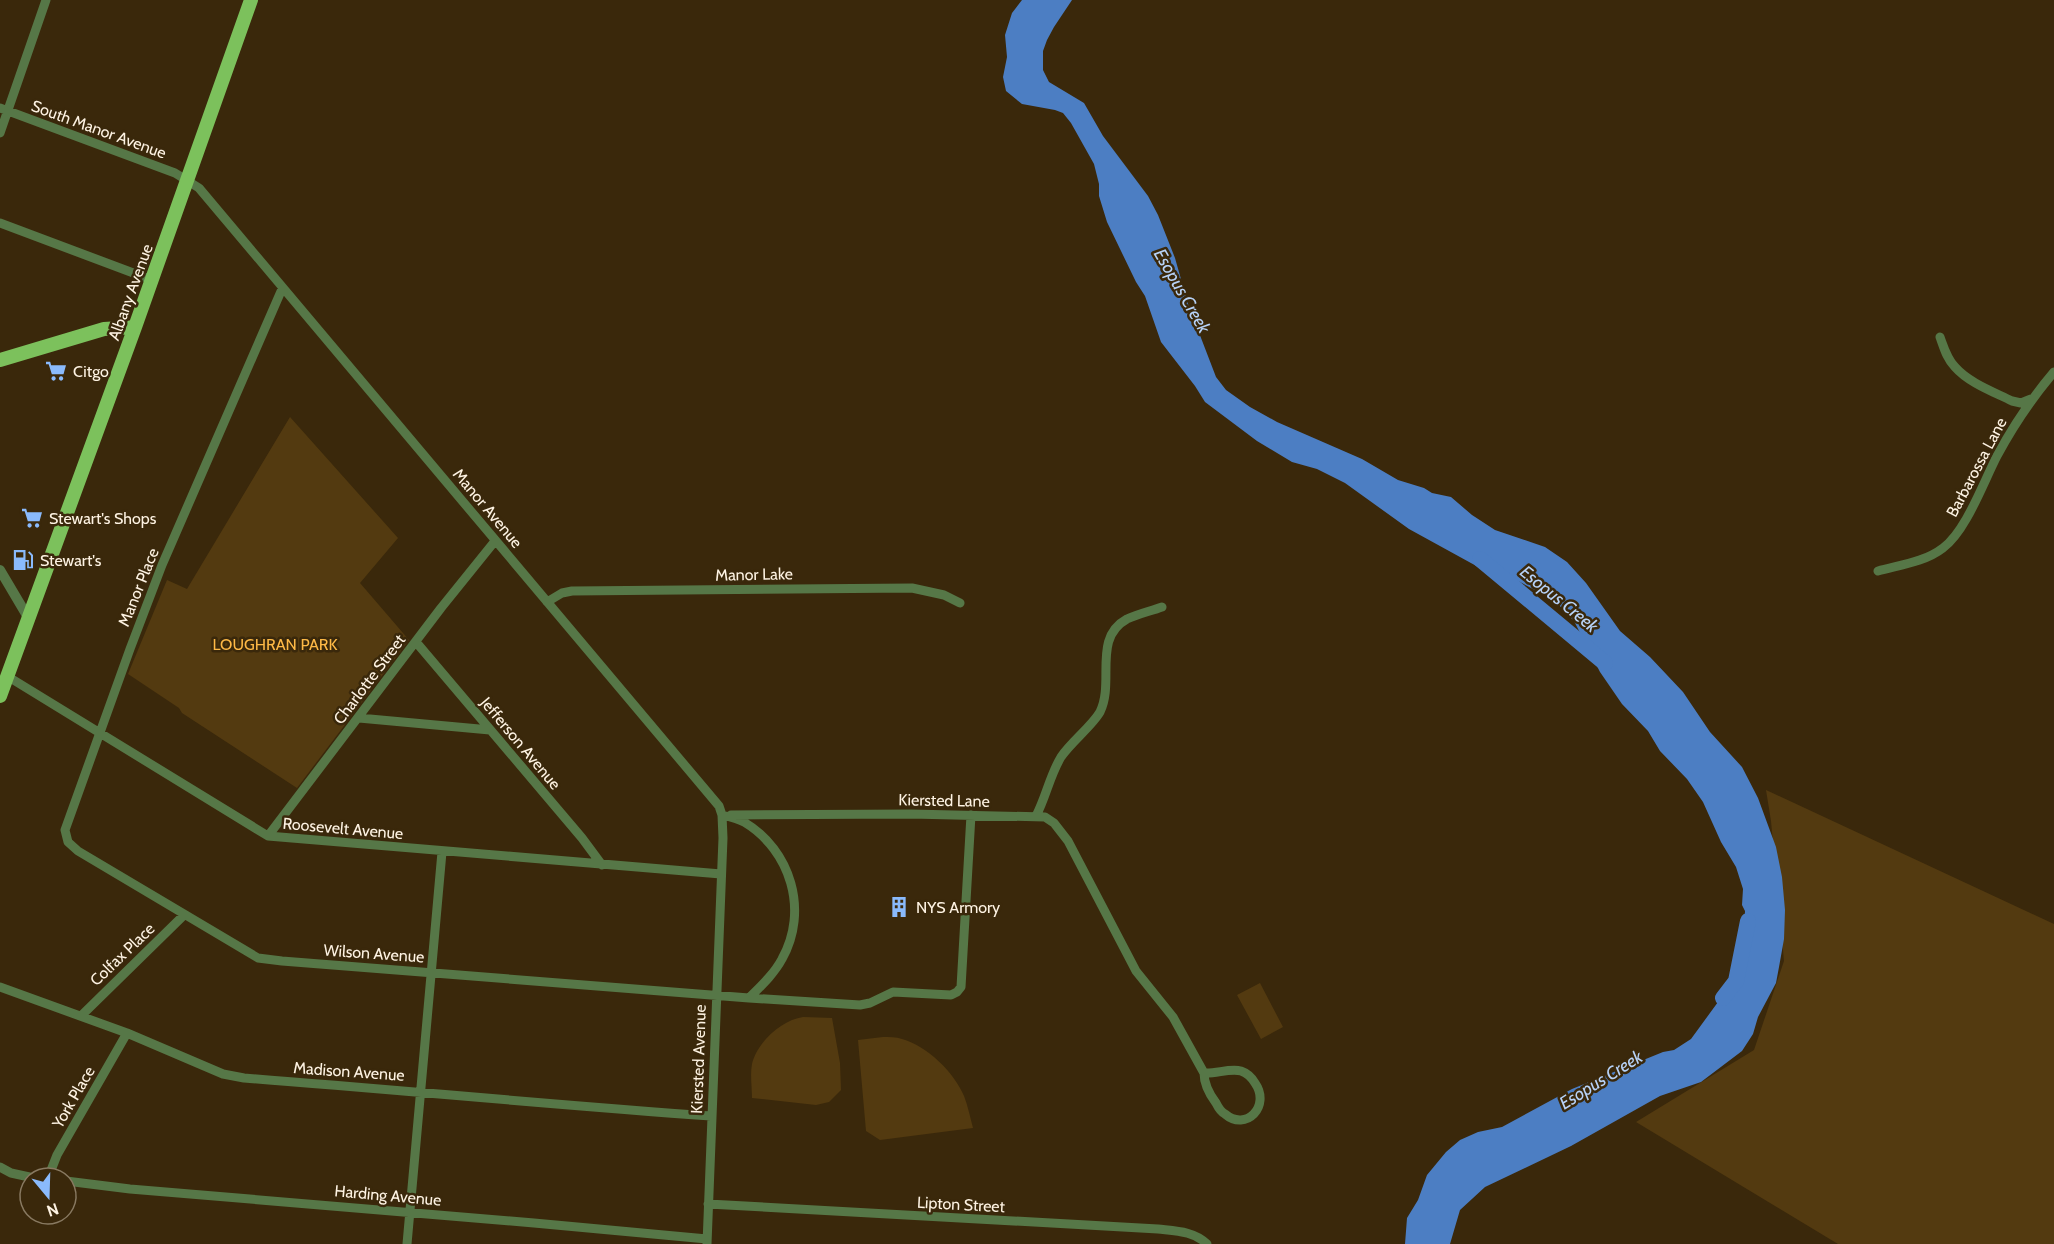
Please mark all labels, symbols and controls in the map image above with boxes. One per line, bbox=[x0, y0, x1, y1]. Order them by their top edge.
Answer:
street label: South Manor Avenue bbox=[29, 96, 169, 163]
street label: Albany Avenue bbox=[104, 241, 157, 343]
water label: Esopus Creek bbox=[1149, 245, 1216, 338]
supermarket icon: Citgo bbox=[44, 359, 68, 383]
place label: Citgo bbox=[73, 362, 109, 381]
street label: Barbarossa Lane bbox=[1942, 414, 2011, 520]
street label: Manor Avenue bbox=[449, 465, 526, 552]
supermarket icon: Stewart's Shops bbox=[20, 506, 44, 530]
place label: Stewart's Shops bbox=[49, 509, 157, 528]
street label: Manor Place bbox=[114, 545, 163, 629]
fuel station icon: Stewart's bbox=[11, 548, 35, 572]
place label: Stewart's bbox=[40, 551, 102, 570]
water label: Esopus Creek bbox=[1515, 561, 1604, 638]
street label: Manor Lake bbox=[715, 564, 793, 585]
street label: Charlotte Street bbox=[330, 630, 410, 728]
park label: LOUGHRAN PARK bbox=[212, 635, 338, 654]
street label: Jefferson Avenue bbox=[476, 693, 565, 793]
street label: Kiersted Lane bbox=[898, 790, 990, 811]
street label: Roosevelt Avenue bbox=[282, 814, 404, 843]
building icon: NYS Armory bbox=[887, 895, 911, 919]
place label: NYS Armory bbox=[916, 898, 1000, 917]
street label: Colfax Place bbox=[86, 919, 159, 990]
street label: Wilson Avenue bbox=[323, 941, 425, 966]
street label: Kiersted Avenue bbox=[687, 1004, 710, 1114]
water label: Esopus Creek bbox=[1555, 1045, 1648, 1114]
street label: Madison Avenue bbox=[293, 1058, 405, 1085]
street label: York Place bbox=[48, 1063, 99, 1132]
north arrow bbox=[18, 1166, 78, 1226]
street label: Harding Avenue bbox=[334, 1181, 442, 1210]
street label: Lipton Street bbox=[917, 1193, 1006, 1216]
text: N bbox=[44, 1199, 61, 1221]

